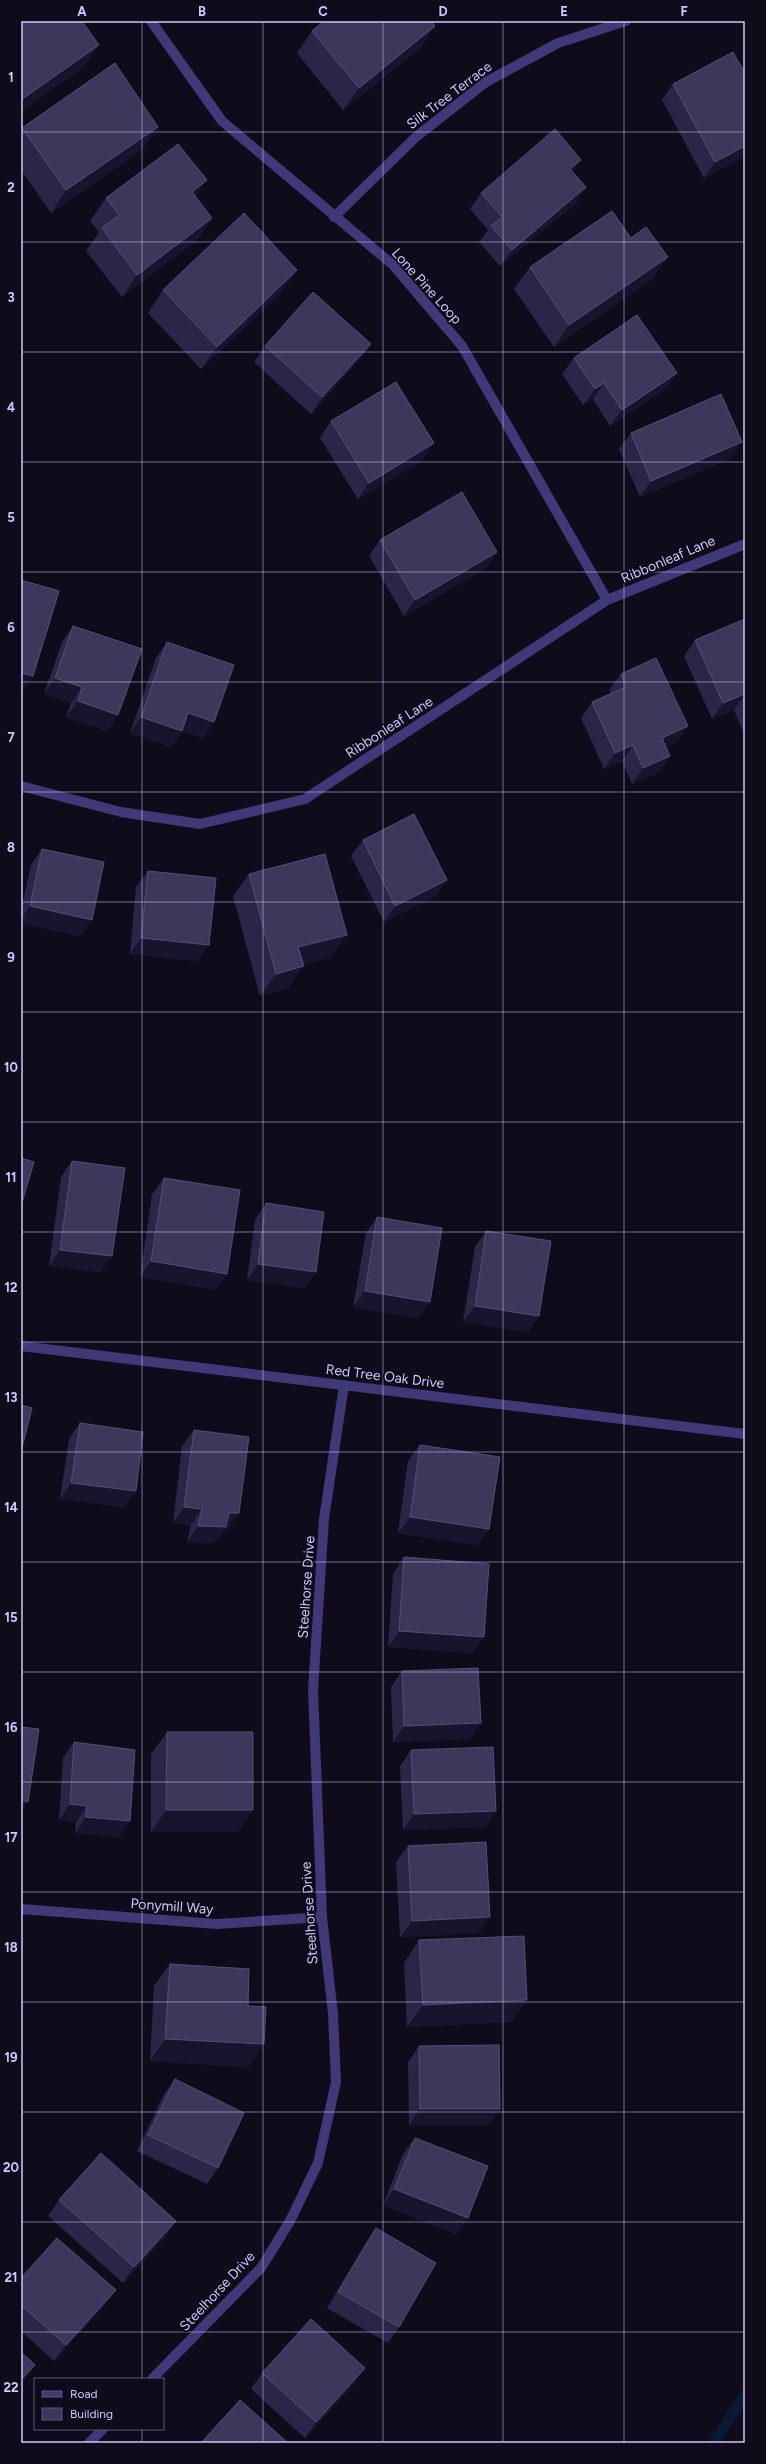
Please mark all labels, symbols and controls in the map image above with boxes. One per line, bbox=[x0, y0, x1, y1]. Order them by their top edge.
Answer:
text: A bbox=[77, 4, 87, 19]
text: B bbox=[198, 4, 206, 19]
text: C bbox=[318, 4, 328, 19]
text: D bbox=[438, 4, 448, 19]
text: E bbox=[560, 4, 568, 19]
text: F bbox=[680, 4, 688, 19]
street label: Silk Tree Terrace bbox=[403, 58, 495, 133]
text: 1 bbox=[8, 70, 14, 85]
text: 2 bbox=[7, 180, 15, 195]
street label: Lone Pine Loop bbox=[388, 245, 465, 328]
text: 3 bbox=[7, 290, 15, 305]
text: 4 bbox=[7, 400, 15, 415]
text: 5 bbox=[7, 510, 15, 525]
street label: Ribbonleaf Lane bbox=[619, 532, 718, 587]
text: 6 bbox=[7, 620, 15, 635]
street label: Ribbonleaf Lane bbox=[342, 693, 436, 762]
text: 7 bbox=[7, 730, 15, 745]
text: 8 bbox=[7, 840, 15, 855]
text: 9 bbox=[7, 950, 15, 965]
text: 10 bbox=[4, 1060, 18, 1075]
text: 11 bbox=[6, 1170, 16, 1185]
text: 12 bbox=[4, 1280, 18, 1295]
street label: Red Tree Oak Drive bbox=[325, 1361, 446, 1392]
text: 13 bbox=[5, 1390, 17, 1405]
text: 14 bbox=[4, 1500, 18, 1515]
street label: Steelhorse Drive bbox=[294, 1535, 319, 1639]
text: 15 bbox=[4, 1610, 18, 1625]
text: 16 bbox=[4, 1720, 18, 1735]
text: 17 bbox=[5, 1830, 17, 1845]
street label: Steelhorse Drive bbox=[297, 1861, 322, 1965]
street label: Ponymill Way bbox=[130, 1895, 215, 1918]
text: 18 bbox=[4, 1940, 18, 1955]
text: 19 bbox=[4, 2050, 18, 2065]
text: 20 bbox=[3, 2160, 19, 2175]
street label: Steelhorse Drive bbox=[176, 2248, 259, 2335]
text: 21 bbox=[4, 2270, 18, 2285]
legend bbox=[34, 2378, 164, 2430]
text: 22 bbox=[3, 2380, 19, 2395]
text: Road bbox=[70, 2387, 98, 2401]
text: Building bbox=[70, 2407, 113, 2421]

